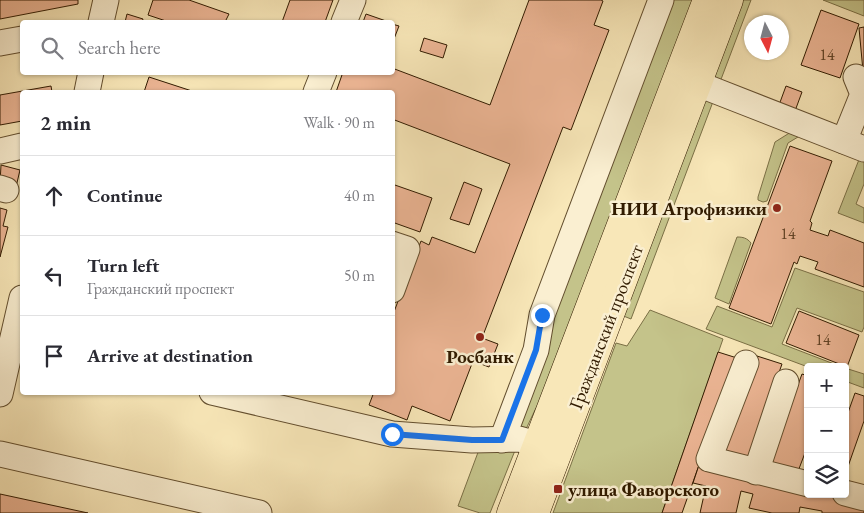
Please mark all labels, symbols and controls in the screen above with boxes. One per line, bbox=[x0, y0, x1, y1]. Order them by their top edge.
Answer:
north arrow bbox=[744, 15, 789, 60]
search box bbox=[20, 20, 395, 75]
icon: search bbox=[38, 34, 66, 62]
text: Search here bbox=[78, 35, 160, 60]
house number: 14 bbox=[819, 44, 835, 65]
text: 2 min bbox=[40, 109, 91, 136]
text: Walk · 90 m bbox=[304, 112, 375, 133]
icon: ahead bbox=[40, 182, 68, 210]
text: Continue bbox=[87, 183, 162, 208]
text: 40 m bbox=[344, 185, 375, 206]
place label: НИИ Агрофизики bbox=[611, 196, 767, 221]
marker: НИИ Агрофизики bbox=[771, 202, 783, 214]
house number: 14 bbox=[780, 223, 796, 244]
street label: Гражданский проспект bbox=[563, 241, 649, 413]
text: Turn left bbox=[87, 253, 159, 278]
icon: left bbox=[40, 262, 68, 290]
text: 50 m bbox=[344, 265, 375, 286]
text: Гражданский проспект bbox=[87, 278, 234, 299]
route end bbox=[531, 304, 554, 327]
house number: 14 bbox=[815, 329, 831, 350]
marker: Росбанк bbox=[474, 331, 486, 343]
icon: arrive bbox=[40, 342, 68, 370]
text: Arrive at destination bbox=[87, 343, 253, 368]
place label: Росбанк bbox=[446, 344, 514, 369]
map controls bbox=[804, 363, 849, 498]
button: + bbox=[804, 363, 849, 408]
button: − bbox=[804, 408, 849, 453]
route start bbox=[381, 423, 404, 446]
button: layers bbox=[804, 453, 849, 498]
place label: улица Фаворского bbox=[568, 477, 720, 502]
marker: улица Фаворского bbox=[552, 483, 564, 495]

